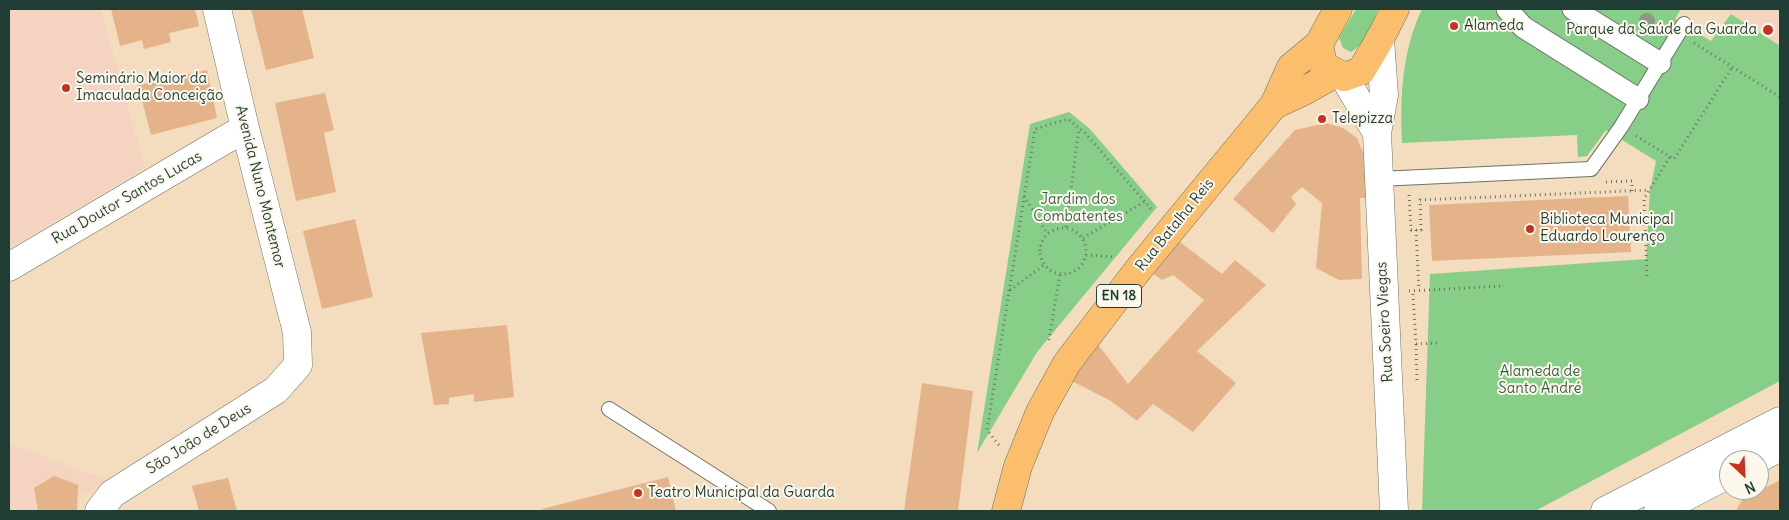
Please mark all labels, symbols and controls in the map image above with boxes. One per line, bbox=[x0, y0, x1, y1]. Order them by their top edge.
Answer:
place label: Alameda bbox=[1464, 17, 1524, 35]
marker: Alameda bbox=[1448, 20, 1460, 32]
place label: Parque da Saúde da Guarda bbox=[1566, 21, 1757, 39]
marker: Parque da Saúde da Guarda bbox=[1761, 23, 1775, 37]
place label: Seminário Maior da Imaculada Conceição bbox=[76, 70, 223, 105]
marker: Seminário Maior da Imaculada Conceição bbox=[60, 82, 72, 94]
street label: Avenida Nuno Montemor bbox=[231, 104, 289, 270]
place label: Telepizza bbox=[1332, 110, 1393, 128]
marker: Telepizza bbox=[1316, 113, 1328, 125]
street label: Rua Doutor Santos Lucas bbox=[49, 148, 205, 248]
street label: Rua Batalha Reis bbox=[1132, 175, 1218, 275]
park label: Jardim dos Combatentes bbox=[1033, 191, 1123, 226]
place label: Biblioteca Municipal Eduardo Lourenço bbox=[1540, 211, 1673, 246]
marker: Biblioteca Municipal Eduardo Lourenço bbox=[1524, 223, 1536, 235]
street label: Rua Soeiro Viegas bbox=[1373, 261, 1397, 383]
road number: EN 18 bbox=[1096, 284, 1142, 308]
park label: Alameda de Santo André bbox=[1498, 363, 1582, 398]
street label: São João de Deus bbox=[143, 400, 255, 478]
north arrow bbox=[1719, 450, 1769, 500]
text: N bbox=[1742, 477, 1758, 498]
place label: Teatro Municipal da Guarda bbox=[648, 484, 835, 502]
marker: Teatro Municipal da Guarda bbox=[632, 487, 644, 499]

